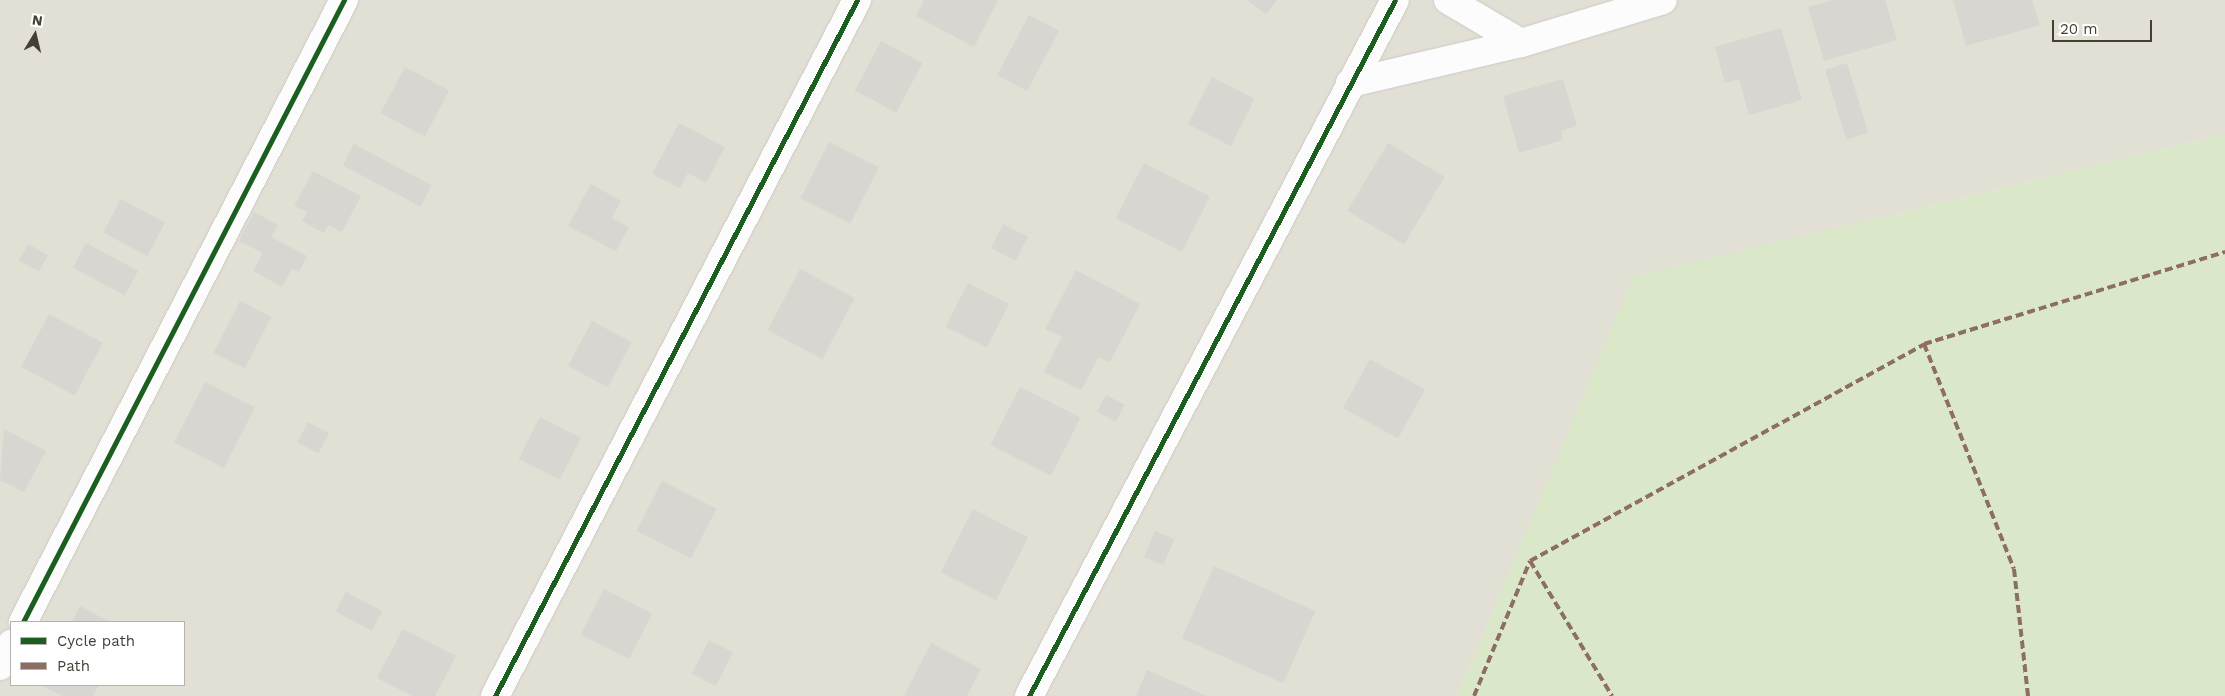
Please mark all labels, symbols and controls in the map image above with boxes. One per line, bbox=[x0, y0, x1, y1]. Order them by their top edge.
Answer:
north arrow bbox=[10, 10, 60, 60]
scale bar bbox=[2055, 10, 2155, 42]
text: N bbox=[31, 11, 44, 29]
text: 20 m bbox=[2060, 20, 2098, 38]
legend bbox=[10, 621, 185, 686]
text: Cycle path bbox=[57, 632, 135, 650]
text: Path bbox=[57, 657, 90, 675]

